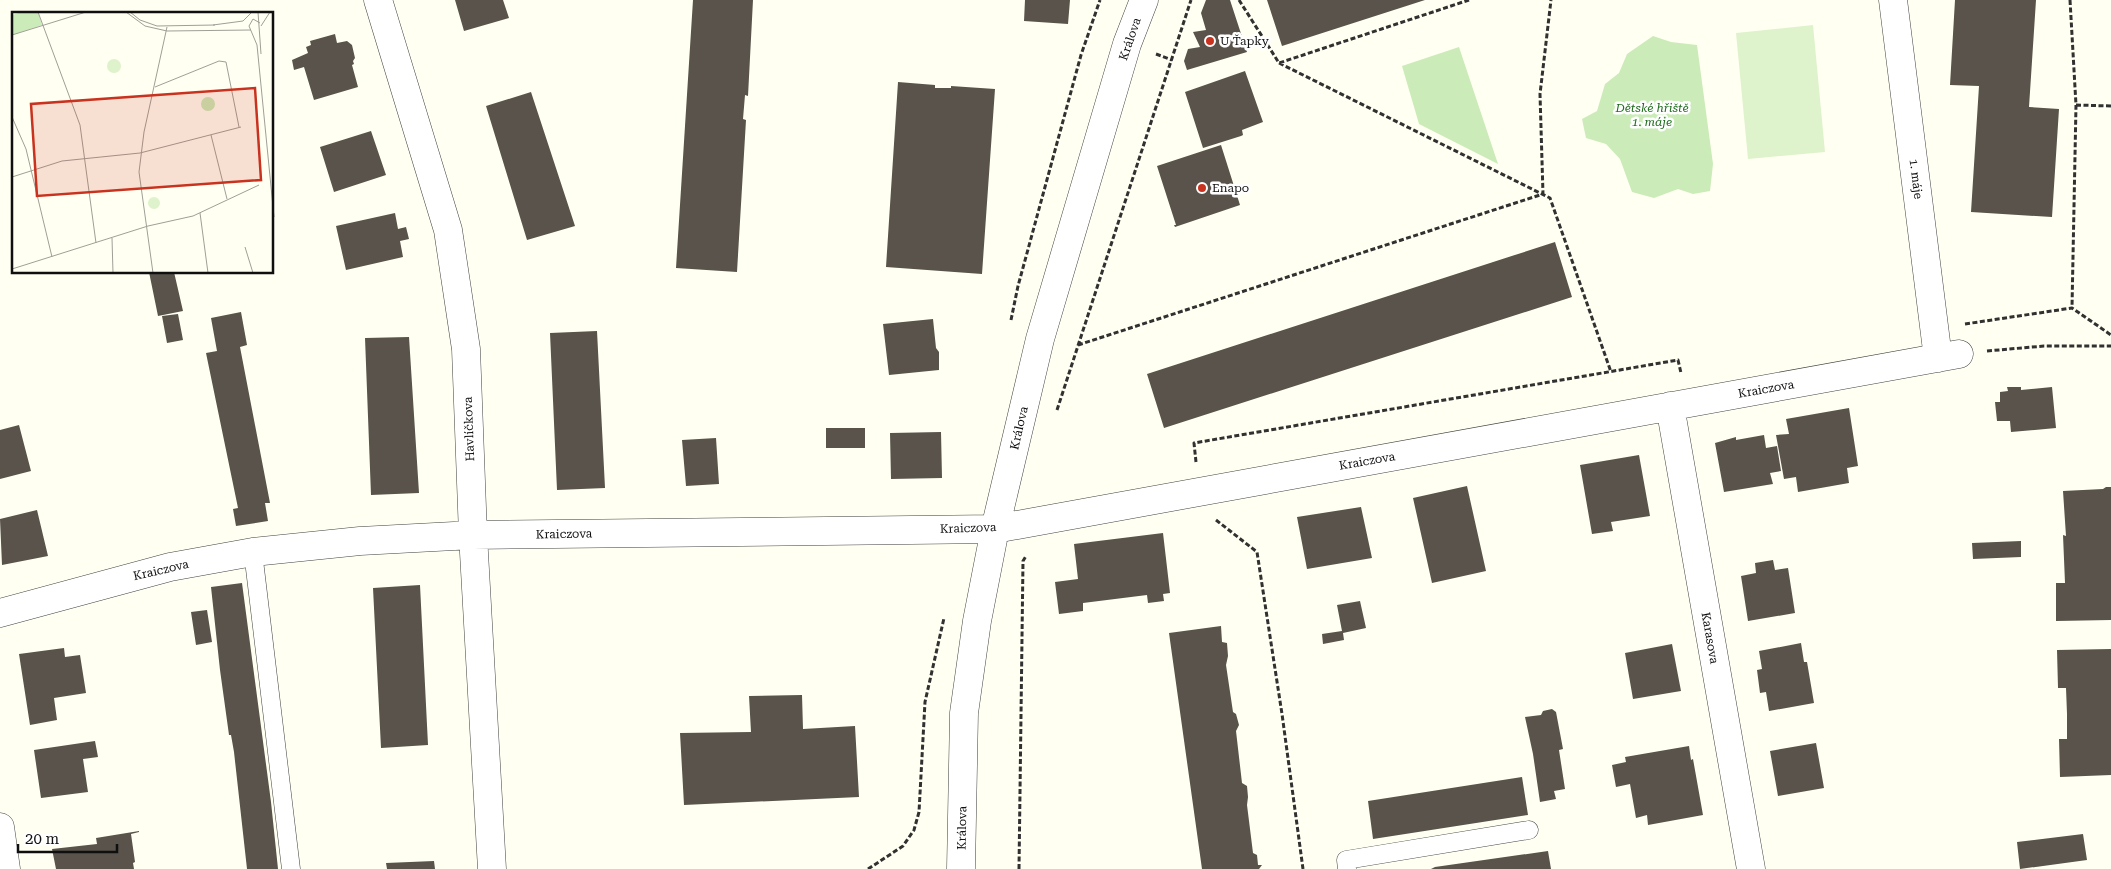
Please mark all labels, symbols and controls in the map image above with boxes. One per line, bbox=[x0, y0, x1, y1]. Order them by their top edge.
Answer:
inset map bbox=[12, 12, 274, 274]
street label: Králova bbox=[1116, 15, 1144, 62]
place label: U Ťapky bbox=[1220, 34, 1270, 48]
marker: U Ťapky bbox=[1204, 35, 1216, 47]
park label: Dětské hřiště 1. máje bbox=[1615, 101, 1688, 129]
street label: 1. máje bbox=[1907, 158, 1925, 200]
place label: Enapo bbox=[1212, 181, 1249, 195]
marker: Enapo bbox=[1196, 182, 1208, 194]
street label: Kraiczova bbox=[1737, 377, 1796, 401]
street label: Havlíčkova bbox=[461, 396, 477, 462]
street label: Králova bbox=[1007, 404, 1031, 451]
street label: Kraiczova bbox=[1338, 449, 1397, 473]
street label: Kraiczova bbox=[939, 520, 997, 536]
street label: Kraiczova bbox=[536, 526, 593, 541]
street label: Kraiczova bbox=[132, 557, 191, 583]
street label: Karasova bbox=[1699, 611, 1722, 665]
street label: Králova bbox=[955, 805, 969, 850]
scale bar bbox=[18, 822, 116, 854]
text: 20 m bbox=[25, 830, 60, 848]

